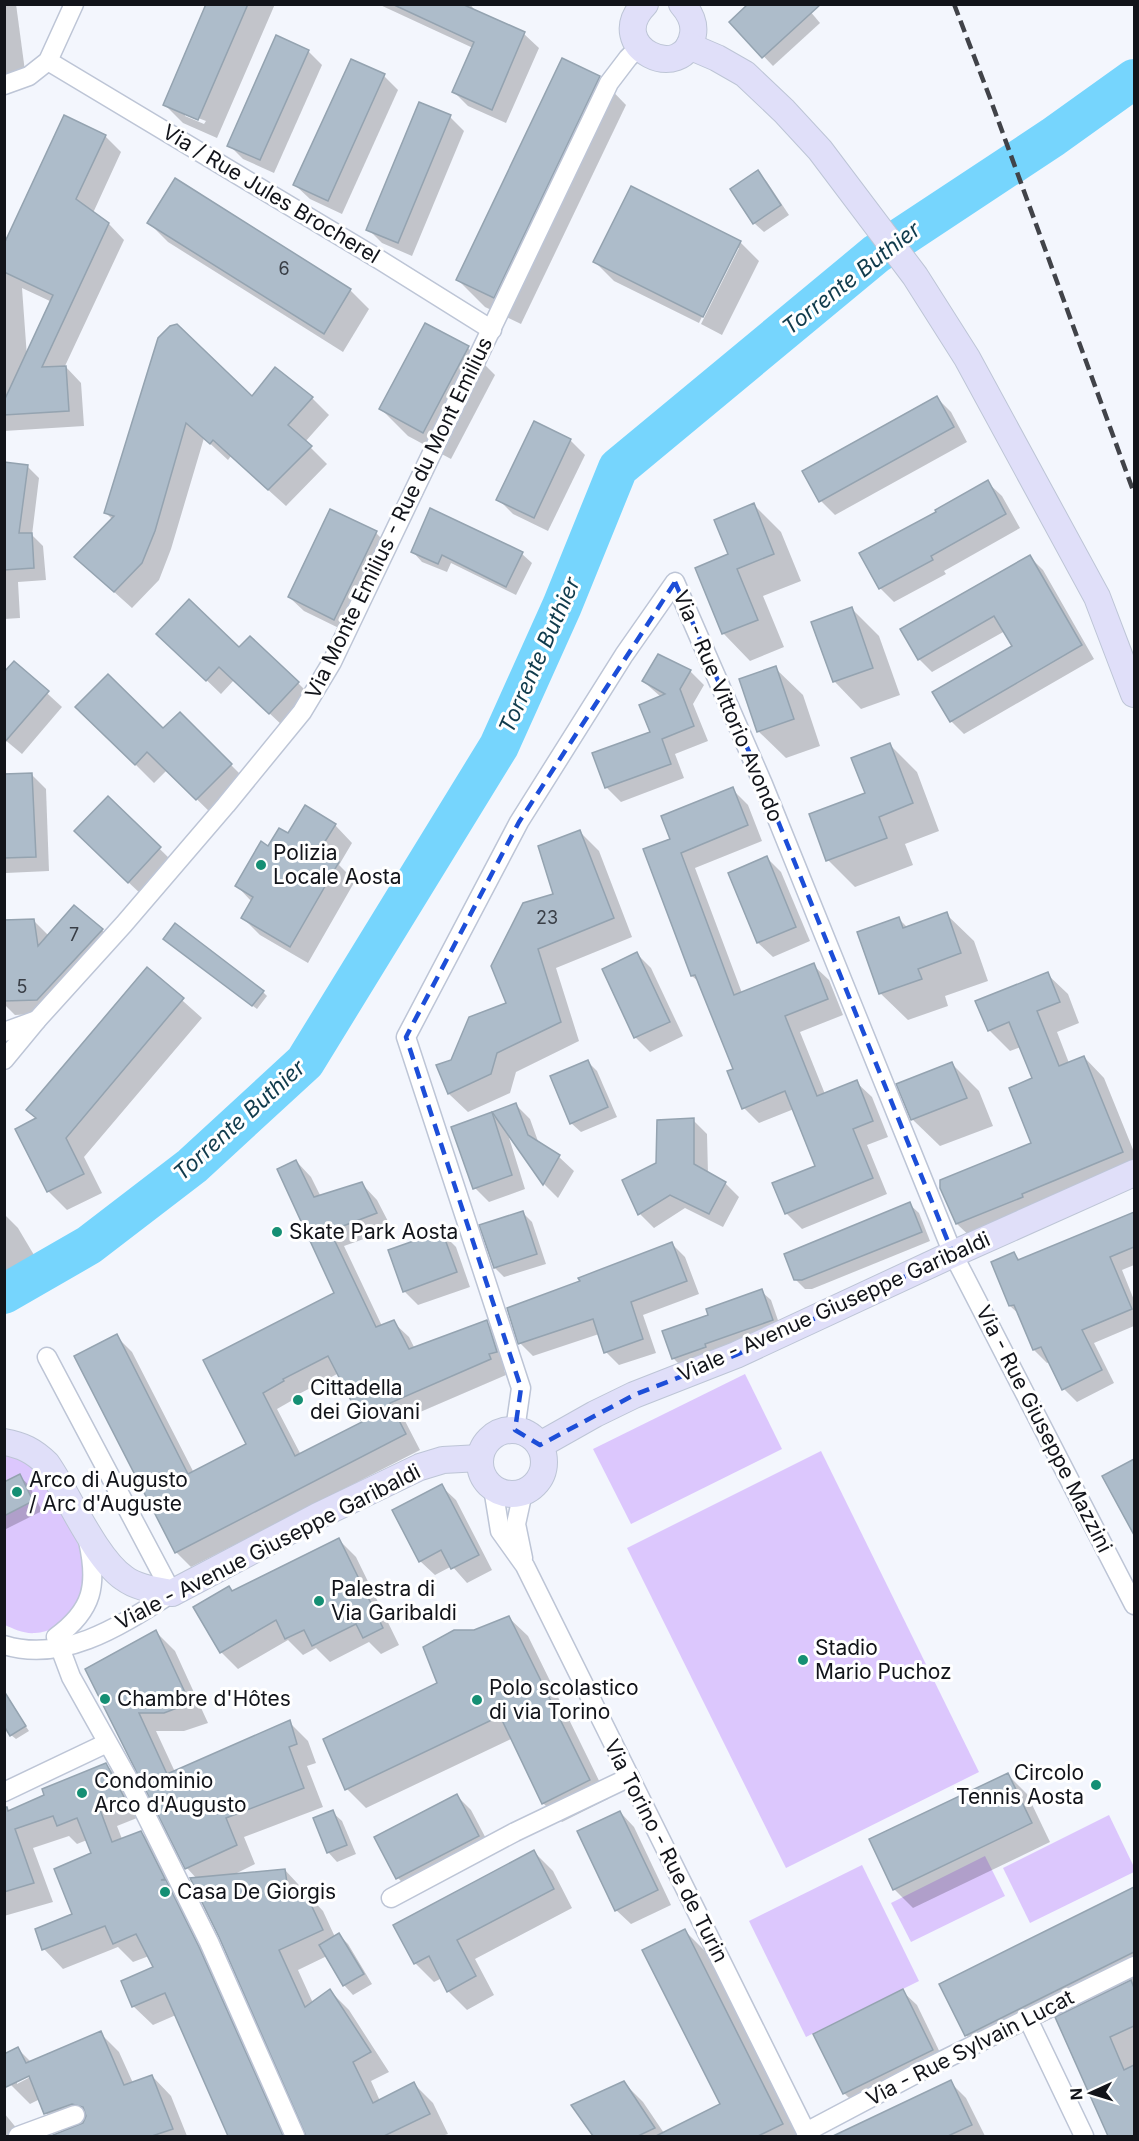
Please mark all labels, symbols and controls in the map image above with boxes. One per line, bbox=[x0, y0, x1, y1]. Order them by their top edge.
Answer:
street label: Via / Rue Jules Brocherel bbox=[158, 119, 384, 268]
water label: Torrente Buthier bbox=[777, 216, 926, 340]
house number: 6 bbox=[278, 258, 290, 279]
street label: Via Monte Emilius - Rue du Mont Emilius bbox=[300, 333, 497, 703]
water label: Torrente Buthier bbox=[493, 572, 585, 737]
street label: Via - Rue Vittorio Avondo bbox=[668, 586, 789, 825]
place label: Polizia Locale Aosta bbox=[273, 840, 402, 889]
marker: Polizia Locale Aosta bbox=[254, 858, 268, 872]
house number: 23 bbox=[536, 907, 558, 928]
house number: 7 bbox=[69, 924, 79, 945]
house number: 5 bbox=[17, 976, 27, 997]
water label: Torrente Buthier bbox=[168, 1054, 311, 1186]
place label: Skate Park Aosta bbox=[289, 1219, 458, 1244]
marker: Skate Park Aosta bbox=[270, 1225, 284, 1239]
street label: Viale - Avenue Giuseppe Garibaldi bbox=[674, 1226, 994, 1387]
street label: Via - Rue Giuseppe Mazzini bbox=[971, 1301, 1118, 1556]
place label: Cittadella dei Giovani bbox=[310, 1375, 420, 1424]
marker: Cittadella dei Giovani bbox=[291, 1393, 305, 1407]
street label: Viale - Avenue Giuseppe Garibaldi bbox=[111, 1458, 424, 1635]
place label: Arco di Augusto / Arc d'Auguste bbox=[29, 1467, 188, 1516]
marker: Arco di Augusto / Arc d'Auguste bbox=[10, 1485, 24, 1499]
place label: Palestra di Via Garibaldi bbox=[331, 1576, 457, 1625]
marker: Palestra di Via Garibaldi bbox=[312, 1594, 326, 1608]
place label: Stadio Mario Puchoz bbox=[815, 1635, 952, 1684]
marker: Stadio Mario Puchoz bbox=[796, 1653, 810, 1667]
place label: Polo scolastico di via Torino bbox=[489, 1675, 639, 1724]
place label: Chambre d'Hôtes bbox=[117, 1686, 291, 1711]
marker: Chambre d'Hôtes bbox=[98, 1692, 112, 1706]
marker: Polo scolastico di via Torino bbox=[470, 1693, 484, 1707]
street label: Via Torino - Rue de Turin bbox=[599, 1735, 734, 1966]
place label: Circolo Tennis Aosta bbox=[956, 1760, 1084, 1809]
place label: Condominio Arco d'Augusto bbox=[94, 1768, 247, 1817]
marker: Circolo Tennis Aosta bbox=[1089, 1778, 1103, 1792]
marker: Condominio Arco d'Augusto bbox=[75, 1786, 89, 1800]
place label: Casa De Giorgis bbox=[177, 1879, 336, 1904]
marker: Casa De Giorgis bbox=[158, 1885, 172, 1899]
street label: Via - Rue Sylvain Lucat bbox=[862, 1984, 1078, 2111]
north arrow bbox=[1061, 2063, 1121, 2123]
text: N bbox=[1066, 2087, 1086, 2101]

